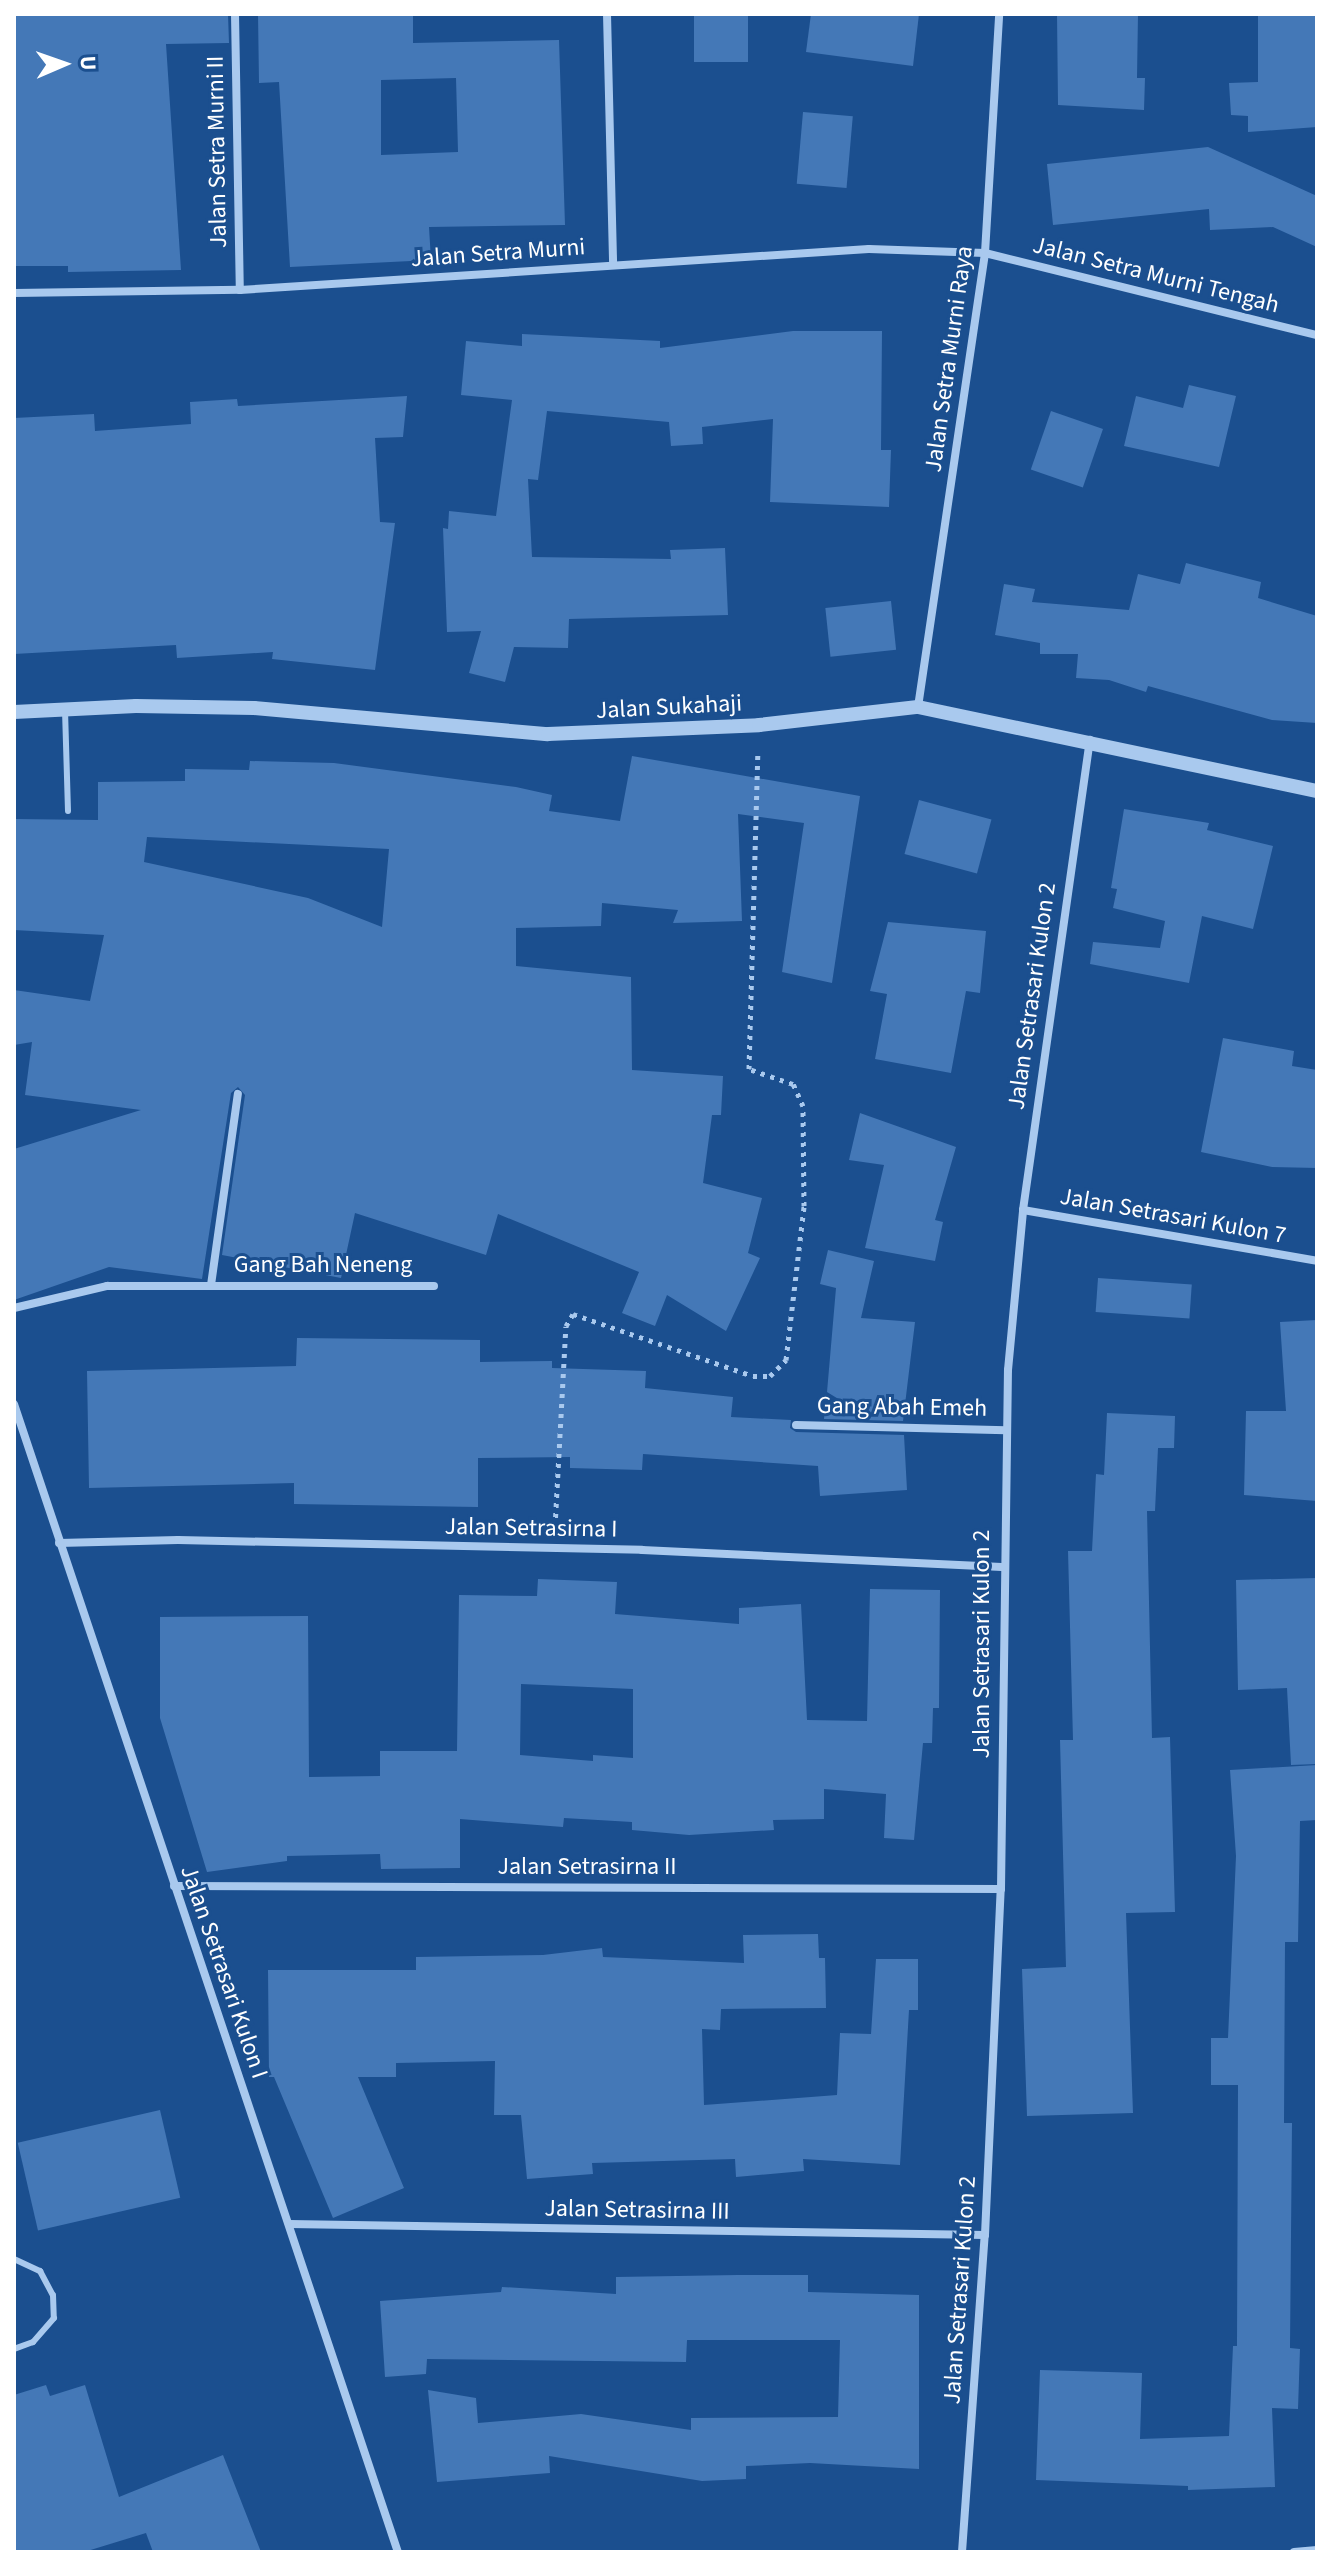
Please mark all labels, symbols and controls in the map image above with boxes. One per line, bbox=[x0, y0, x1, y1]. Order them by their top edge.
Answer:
north arrow bbox=[24, 24, 104, 104]
text: U bbox=[72, 55, 104, 71]
street label: Jalan Setra Murni II bbox=[201, 56, 233, 248]
street label: Jalan Setra Murni Tengah bbox=[1030, 230, 1282, 320]
street label: Jalan Setra Murni bbox=[410, 233, 586, 273]
street label: Jalan Setra Murni Raya bbox=[919, 244, 979, 474]
street label: Jalan Sukahaji bbox=[595, 689, 743, 725]
street label: Jalan Setrasari Kulon 2 bbox=[1002, 881, 1062, 1111]
street label: Jalan Setrasari Kulon 7 bbox=[1058, 1182, 1288, 1250]
street label: Gang Bah Neneng bbox=[234, 1251, 412, 1279]
street label: Gang Abah Emeh bbox=[817, 1391, 987, 1423]
street label: Jalan Setrasirna I bbox=[444, 1512, 618, 1544]
street label: Jalan Setrasari Kulon 2 bbox=[968, 1530, 996, 1758]
street label: Jalan Setrasirna II bbox=[497, 1853, 677, 1881]
street label: Jalan Setrasari Kulon I bbox=[174, 1862, 274, 2082]
street label: Jalan Setrasari Kulon 2 bbox=[938, 2175, 982, 2405]
street label: Jalan Setrasirna III bbox=[544, 2194, 730, 2226]

